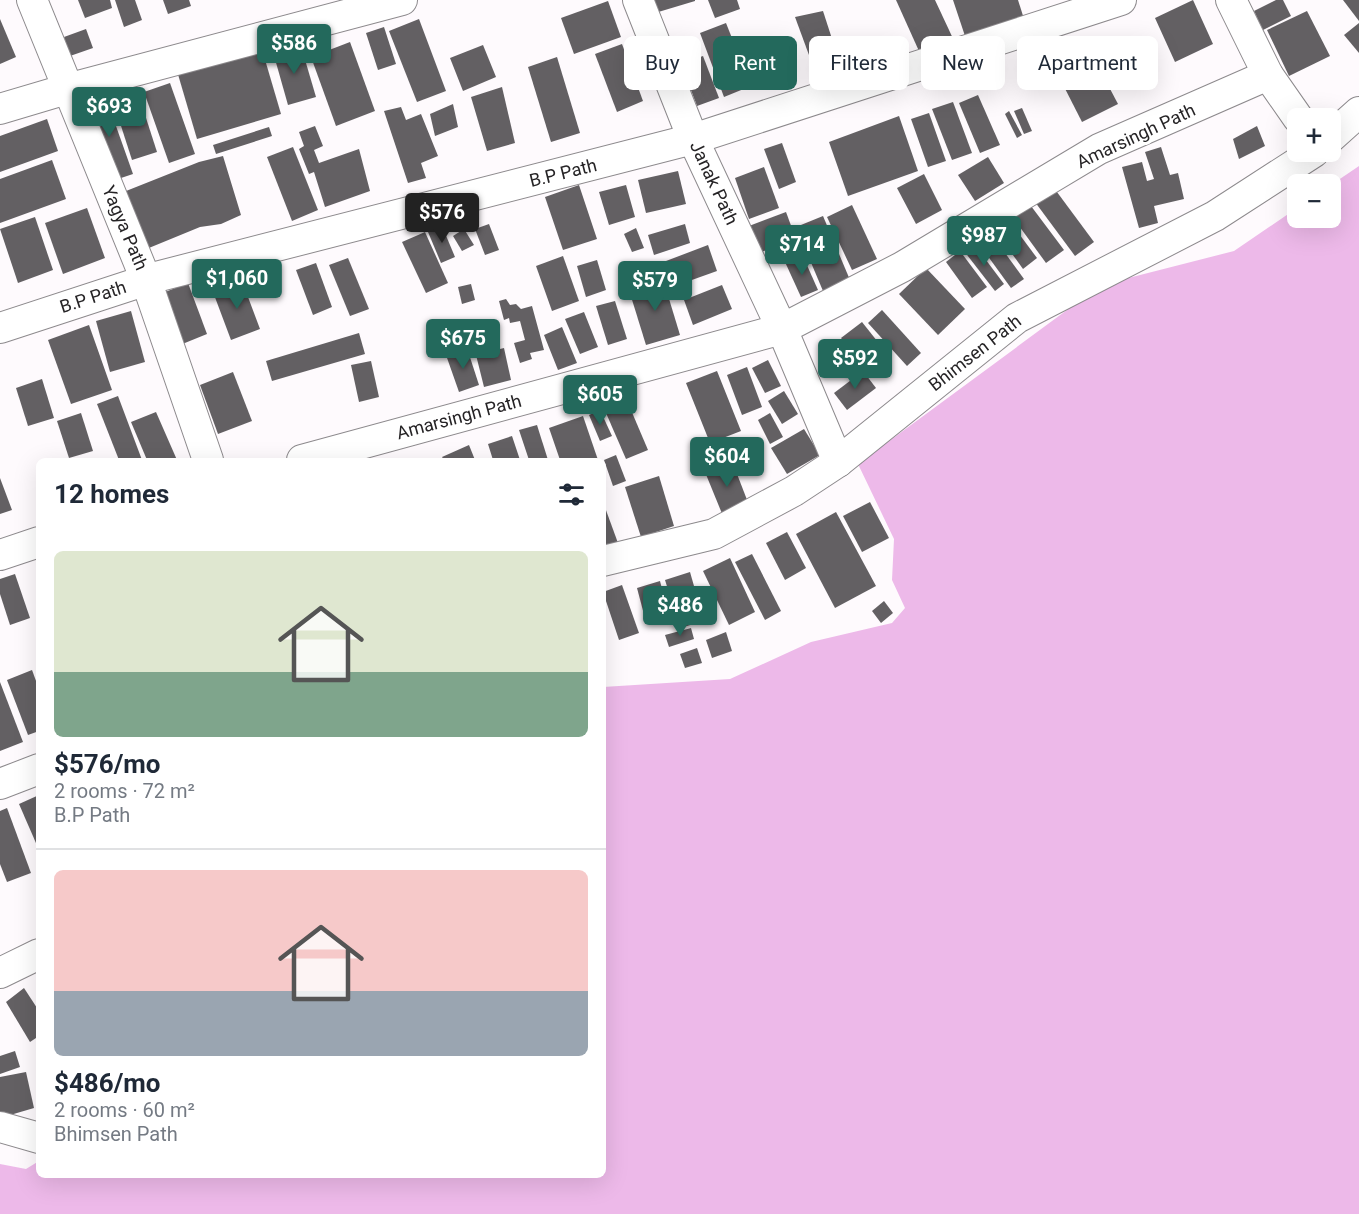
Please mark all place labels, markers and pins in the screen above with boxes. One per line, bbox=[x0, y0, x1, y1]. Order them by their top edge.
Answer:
pin: $586 bbox=[258, 24, 330, 75]
pin: $693 bbox=[73, 87, 145, 138]
pin: $576 bbox=[406, 193, 478, 244]
pin: $987 bbox=[948, 216, 1020, 267]
pin: $714 bbox=[766, 225, 838, 276]
pin: $1,060 bbox=[188, 259, 286, 310]
pin: $579 bbox=[619, 261, 691, 312]
pin: $675 bbox=[427, 319, 499, 370]
pin: $592 bbox=[819, 339, 891, 390]
pin: $605 bbox=[564, 375, 636, 426]
pin: $604 bbox=[691, 437, 763, 488]
pin: $486 bbox=[644, 586, 716, 637]

